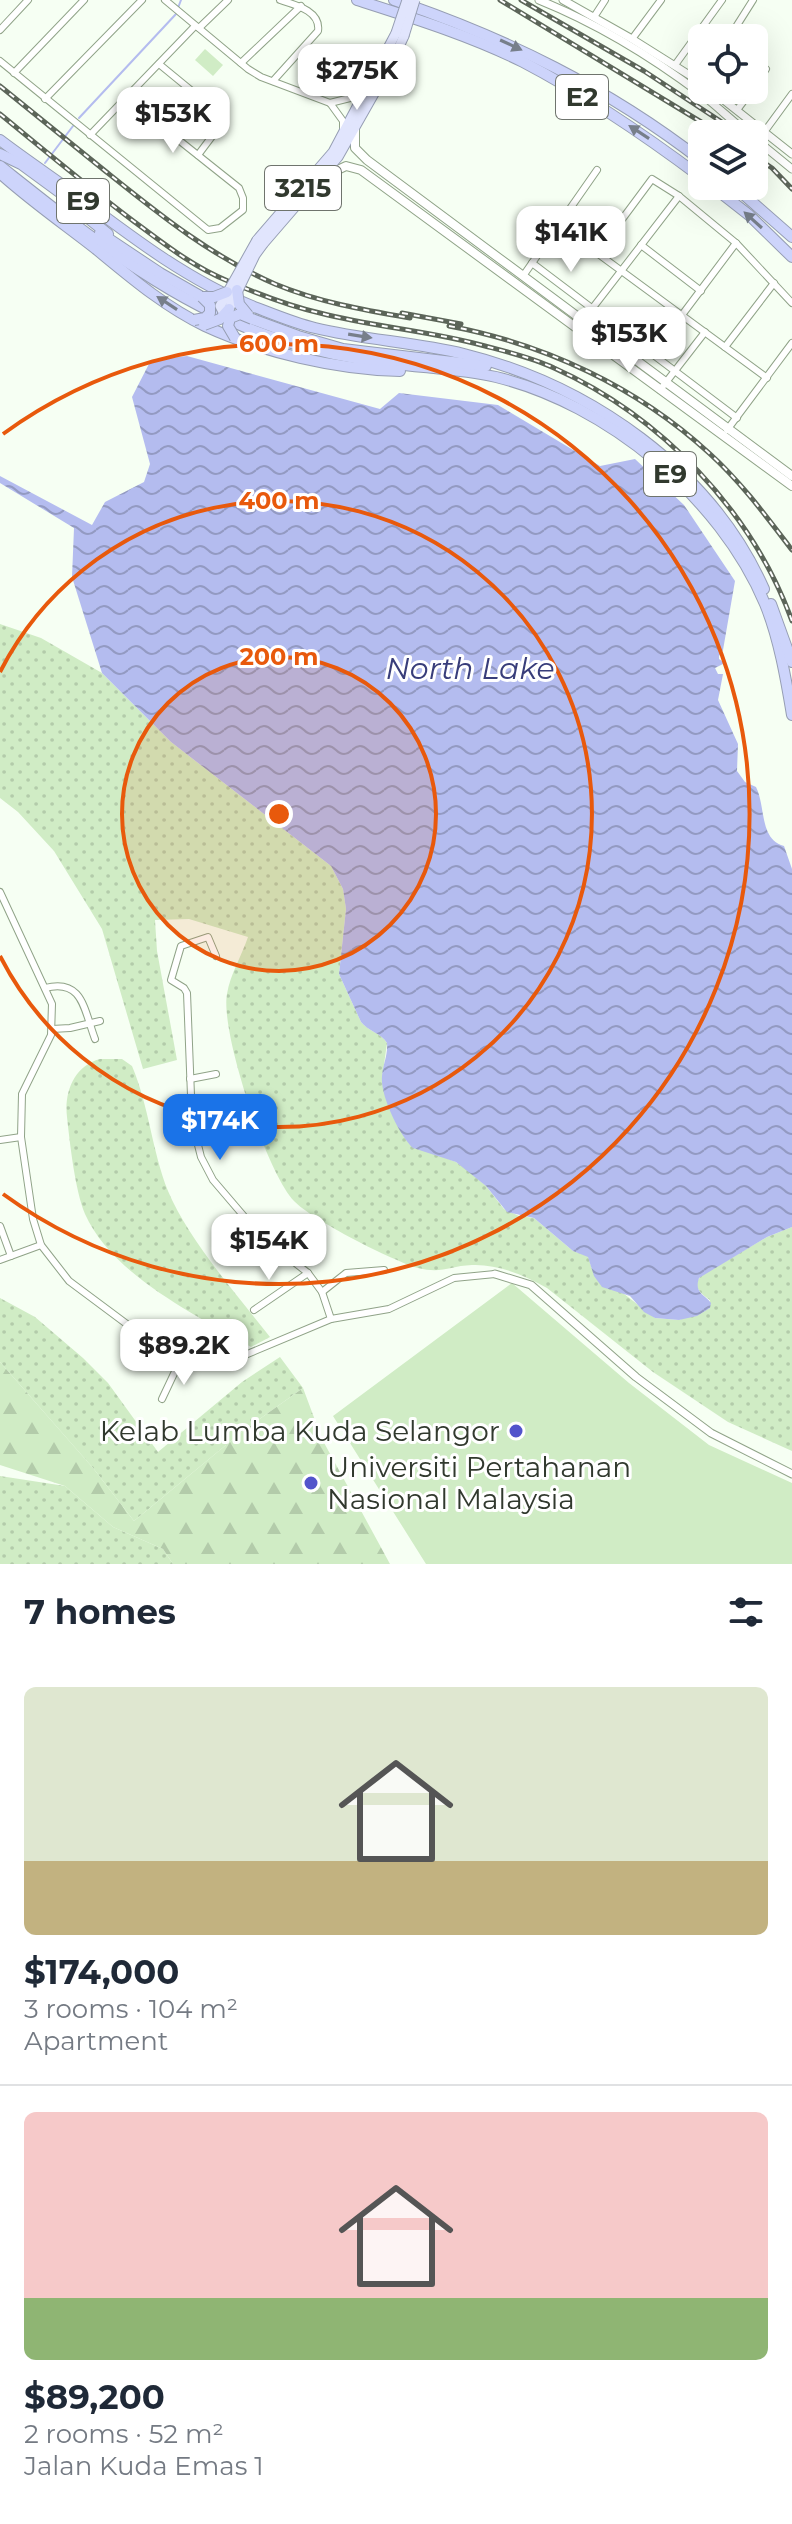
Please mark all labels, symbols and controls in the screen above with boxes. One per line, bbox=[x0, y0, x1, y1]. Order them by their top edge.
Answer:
map controls bbox=[688, 24, 768, 200]
button: locate bbox=[688, 24, 768, 104]
one-way arrow bbox=[499, 38, 522, 52]
pin: $275K bbox=[301, 44, 413, 112]
text: $275K bbox=[316, 54, 398, 86]
road number: E2 bbox=[556, 75, 608, 119]
pin: $153K bbox=[117, 87, 229, 155]
text: $153K bbox=[135, 97, 211, 129]
button: layers bbox=[688, 120, 768, 200]
one-way arrow bbox=[629, 125, 650, 140]
road number: 3215 bbox=[265, 166, 341, 210]
road number: E9 bbox=[57, 179, 109, 223]
pin: $141K bbox=[515, 206, 627, 274]
one-way arrow bbox=[744, 212, 764, 229]
text: $141K bbox=[534, 216, 608, 248]
one-way arrow bbox=[157, 295, 178, 310]
pin: $153K bbox=[573, 307, 685, 375]
text: $153K bbox=[591, 317, 667, 349]
text: 600 m bbox=[239, 329, 319, 358]
one-way arrow bbox=[347, 330, 372, 343]
road number: E9 bbox=[644, 452, 696, 496]
text: 400 m bbox=[238, 486, 320, 515]
text: 200 m bbox=[240, 642, 318, 671]
water label: North Lake bbox=[385, 650, 555, 687]
centre of rings bbox=[265, 800, 293, 828]
pin: $174K bbox=[164, 1094, 276, 1162]
text: $174K bbox=[181, 1104, 259, 1136]
pin: $154K bbox=[213, 1214, 325, 1282]
text: $154K bbox=[229, 1224, 309, 1256]
pin: $89.2K bbox=[119, 1319, 249, 1387]
text: $89.2K bbox=[138, 1329, 230, 1361]
place label: Kelab Lumba Kuda Selangor bbox=[100, 1414, 500, 1448]
marker: Kelab Lumba Kuda Selangor bbox=[507, 1422, 525, 1440]
place label: Universiti Pertahanan Nasional Malaysia bbox=[327, 1450, 631, 1516]
marker: Universiti Pertahanan Nasional Malaysia bbox=[302, 1474, 320, 1492]
icon: filters bbox=[724, 1590, 768, 1634]
text: 7 homes bbox=[24, 1591, 176, 1633]
icon: home bbox=[324, 1739, 468, 1883]
text: $174,000 bbox=[24, 1951, 179, 1993]
text: 3 rooms · 104 m² bbox=[24, 1993, 238, 2025]
text: Apartment bbox=[24, 2025, 168, 2057]
icon: home bbox=[324, 2164, 468, 2308]
text: $89,200 bbox=[24, 2376, 165, 2418]
text: 2 rooms · 52 m² bbox=[24, 2418, 224, 2450]
text: Jalan Kuda Emas 1 bbox=[24, 2450, 264, 2482]

